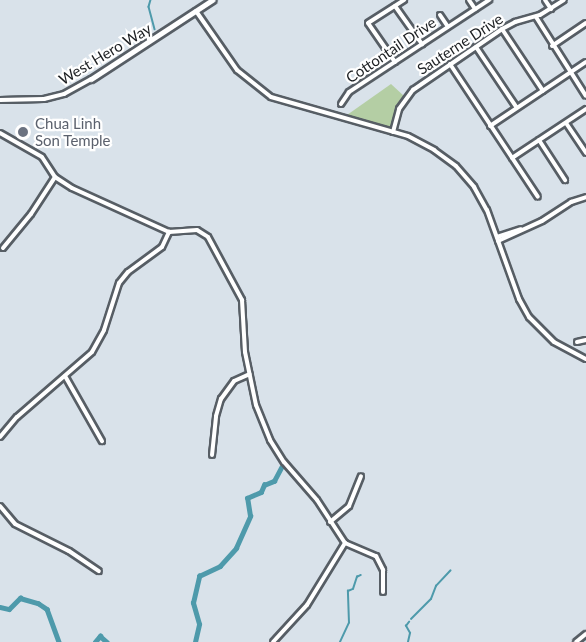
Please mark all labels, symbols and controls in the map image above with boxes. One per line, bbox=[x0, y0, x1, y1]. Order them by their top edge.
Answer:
street label: Sauterne Drive bbox=[414, 10, 506, 78]
street label: Cottontail Drive bbox=[343, 13, 439, 87]
street label: West Hero Way bbox=[56, 19, 154, 89]
place label: Chua Linh Son Temple bbox=[35, 114, 111, 149]
marker: Chua Linh Son Temple bbox=[16, 125, 30, 139]

